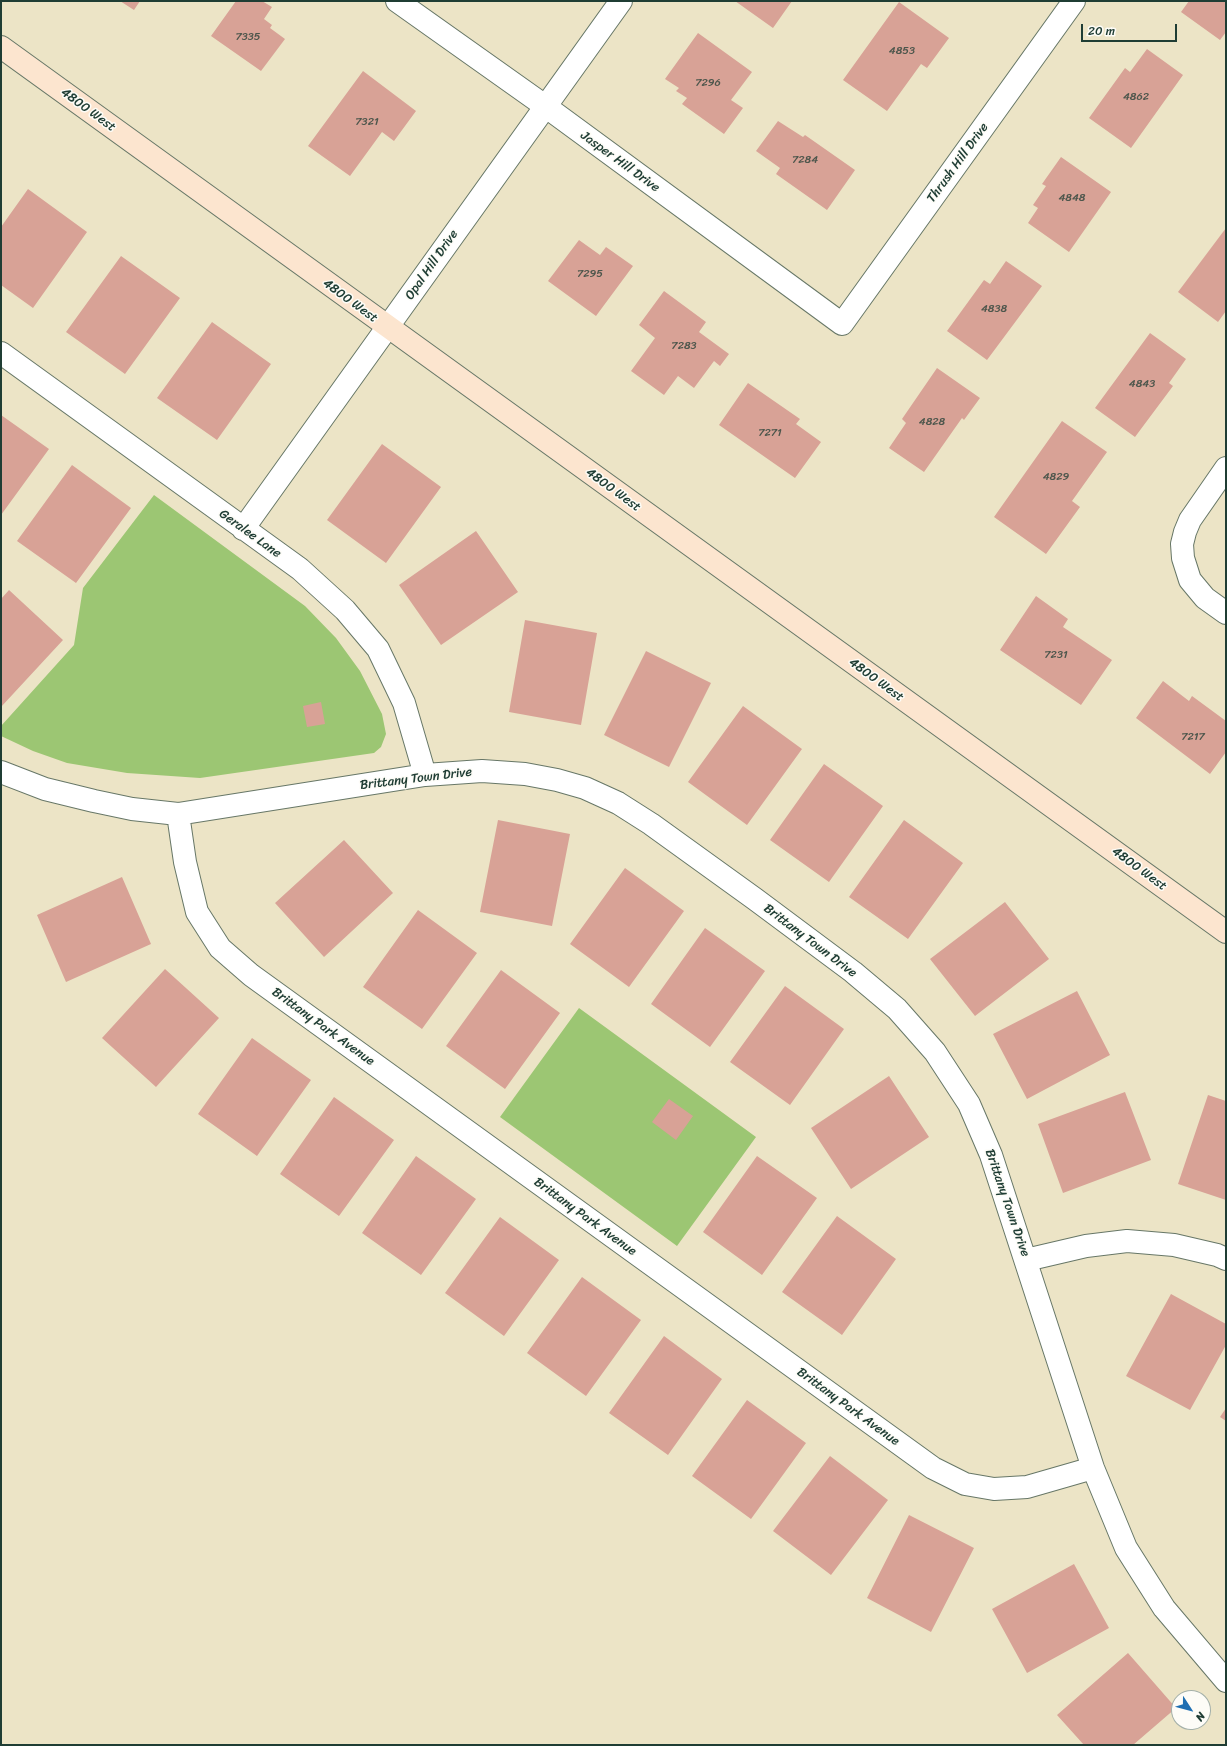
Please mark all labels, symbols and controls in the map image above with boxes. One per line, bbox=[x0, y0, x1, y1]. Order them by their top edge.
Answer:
scale bar bbox=[1083, 16, 1179, 42]
text: 20 m bbox=[1088, 20, 1115, 42]
house number: 7335 bbox=[235, 30, 261, 44]
house number: 4853 bbox=[889, 44, 915, 58]
house number: 7296 bbox=[695, 76, 721, 90]
street label: 4800 West bbox=[57, 85, 119, 135]
house number: 4862 bbox=[1123, 90, 1149, 104]
house number: 7321 bbox=[355, 115, 379, 129]
street label: Thrush Hill Drive bbox=[924, 120, 992, 206]
street label: Jasper Hill Drive bbox=[577, 128, 663, 196]
house number: 7284 bbox=[792, 153, 818, 167]
house number: 4848 bbox=[1058, 191, 1086, 205]
street label: Opal Hill Drive bbox=[402, 227, 462, 303]
house number: 7295 bbox=[577, 267, 603, 281]
street label: 4800 West bbox=[319, 276, 381, 326]
house number: 4838 bbox=[981, 302, 1007, 316]
house number: 7283 bbox=[671, 339, 697, 353]
house number: 4843 bbox=[1129, 377, 1155, 391]
house number: 4828 bbox=[919, 415, 945, 429]
house number: 7271 bbox=[758, 426, 782, 440]
street label: 4800 West bbox=[582, 465, 644, 515]
house number: 4829 bbox=[1043, 470, 1069, 484]
street label: Geralee Lane bbox=[216, 506, 284, 562]
house number: 7231 bbox=[1044, 648, 1068, 662]
street label: 4800 West bbox=[845, 655, 907, 705]
house number: 7217 bbox=[1181, 730, 1205, 744]
street label: Brittany Town Drive bbox=[359, 764, 473, 794]
street label: 4800 West bbox=[1108, 844, 1170, 894]
street label: Brittany Town Drive bbox=[760, 901, 860, 981]
street label: Brittany Park Avenue bbox=[269, 985, 377, 1069]
street label: Brittany Town Drive bbox=[981, 1147, 1033, 1259]
street label: Brittany Park Avenue bbox=[531, 1175, 639, 1259]
street label: Brittany Park Avenue bbox=[794, 1365, 902, 1449]
north arrow bbox=[1171, 1690, 1211, 1730]
text: N bbox=[1190, 1708, 1210, 1725]

